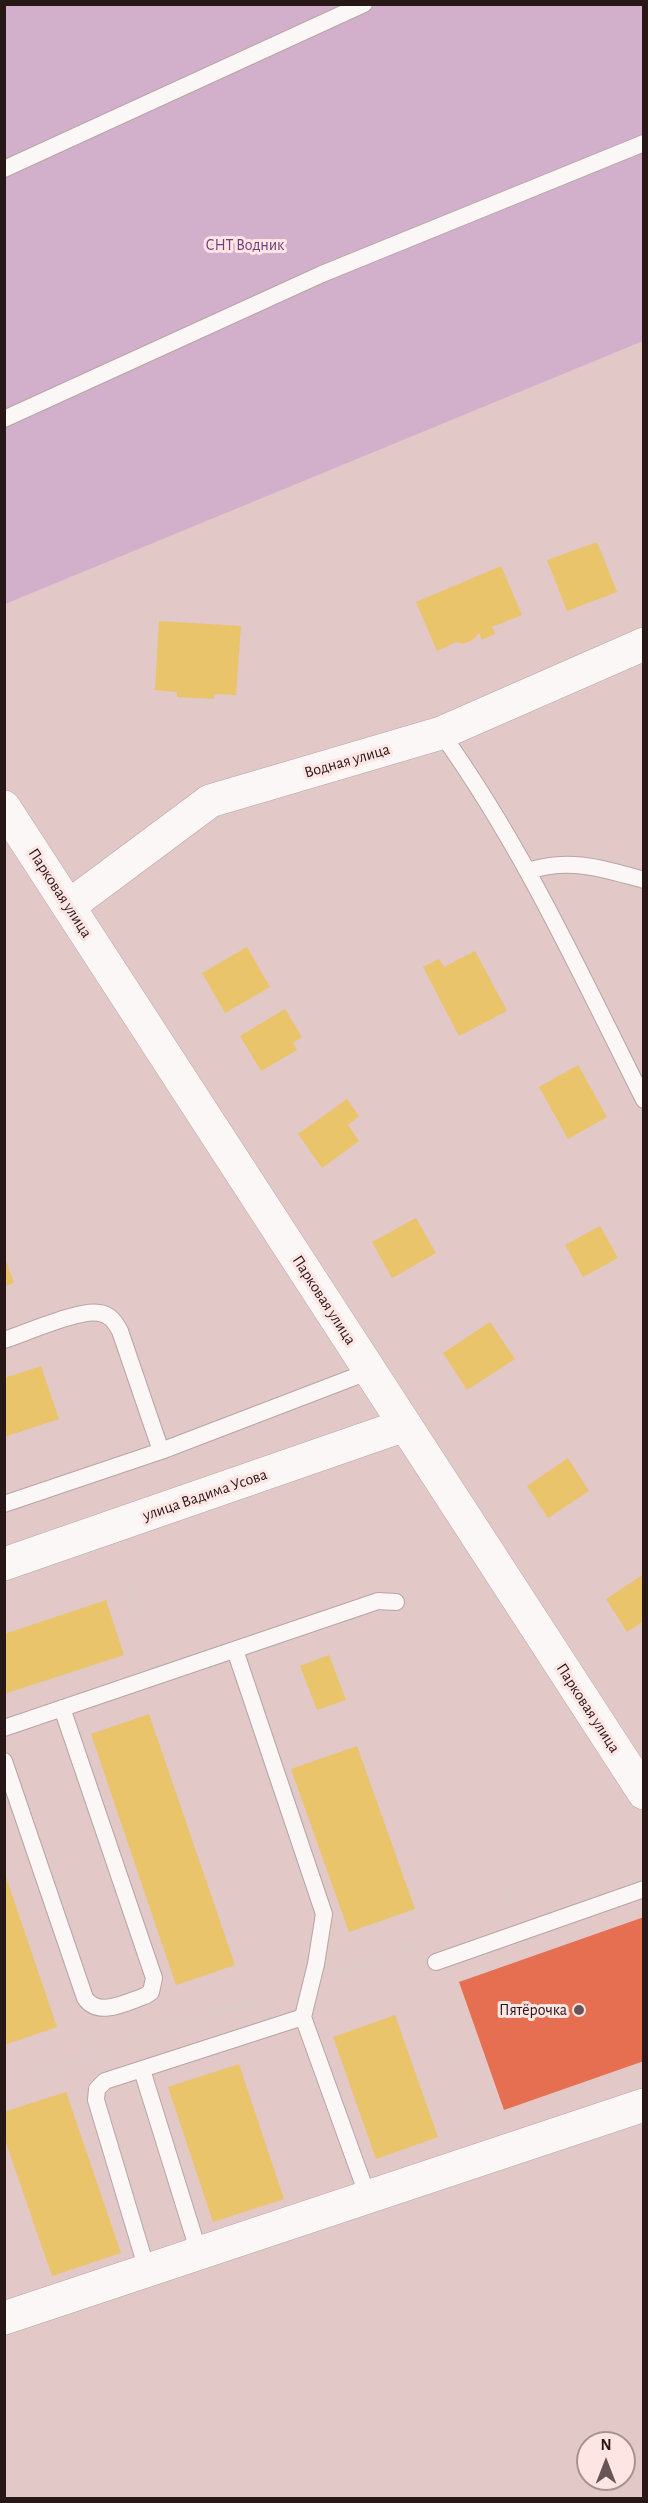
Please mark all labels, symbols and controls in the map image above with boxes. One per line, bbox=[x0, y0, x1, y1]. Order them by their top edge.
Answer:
park label: СНТ Водник bbox=[206, 235, 284, 255]
street label: Водная улица bbox=[302, 740, 392, 782]
street label: Парковая улица bbox=[24, 845, 96, 941]
street label: Парковая улица bbox=[288, 1252, 360, 1348]
street label: улица Вадима Усова bbox=[140, 1465, 270, 1525]
street label: Парковая улица bbox=[552, 1660, 624, 1756]
place label: Пятёрочка bbox=[499, 2000, 567, 2020]
marker: Пятёрочка bbox=[572, 2003, 586, 2017]
north arrow bbox=[576, 2431, 636, 2491]
text: N bbox=[600, 2437, 612, 2453]

